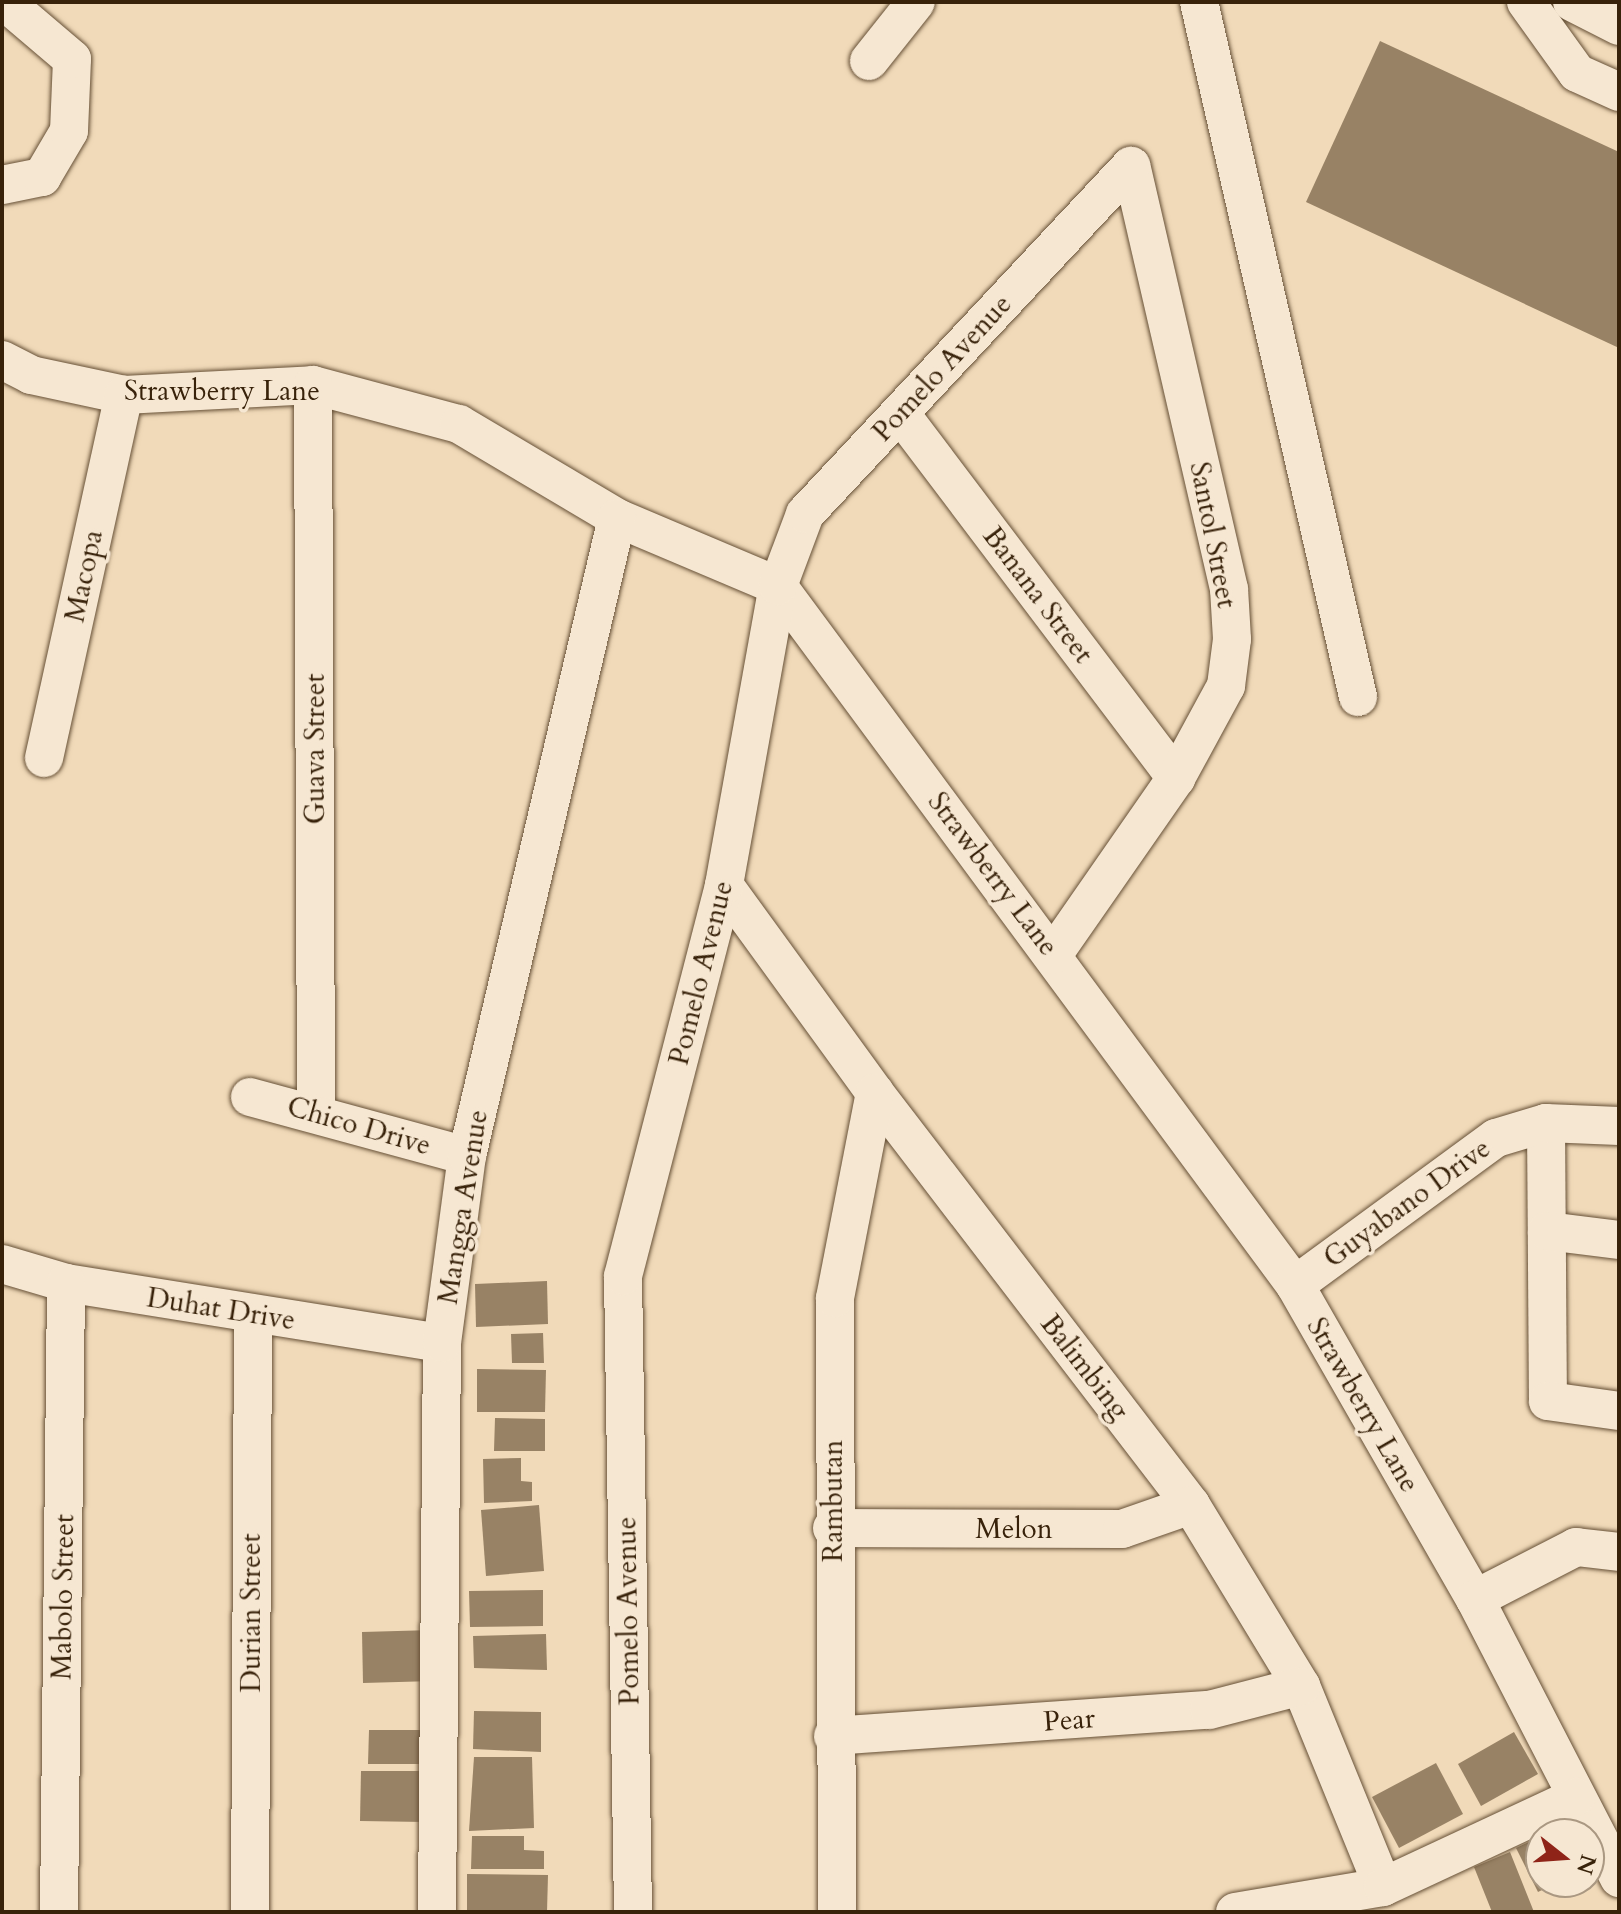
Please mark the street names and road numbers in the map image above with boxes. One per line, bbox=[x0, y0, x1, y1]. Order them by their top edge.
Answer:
street label: Pomelo Avenue bbox=[865, 288, 1019, 448]
street label: Strawberry Lane bbox=[124, 374, 320, 408]
street label: Santol Street bbox=[1182, 459, 1244, 611]
street label: Banana Street bbox=[976, 520, 1100, 670]
street label: Macopa bbox=[58, 527, 110, 625]
street label: Guava Street bbox=[298, 674, 332, 824]
street label: Strawberry Lane bbox=[921, 786, 1065, 962]
street label: Pomelo Avenue bbox=[662, 877, 740, 1069]
street label: Chico Drive bbox=[283, 1089, 435, 1163]
street label: Mangga Avenue bbox=[431, 1107, 495, 1307]
street label: Guyabano Drive bbox=[1317, 1131, 1497, 1275]
street label: Duhat Drive bbox=[144, 1281, 298, 1337]
street label: Balimbing bbox=[1033, 1308, 1137, 1426]
street label: Strawberry Lane bbox=[1300, 1312, 1426, 1498]
street label: Rambutan bbox=[816, 1440, 850, 1562]
street label: Melon bbox=[975, 1512, 1053, 1546]
street label: Mabolo Street bbox=[45, 1514, 81, 1680]
street label: Pomelo Avenue bbox=[610, 1516, 646, 1706]
street label: Durian Street bbox=[234, 1533, 268, 1693]
street label: Pear bbox=[1042, 1701, 1096, 1739]

